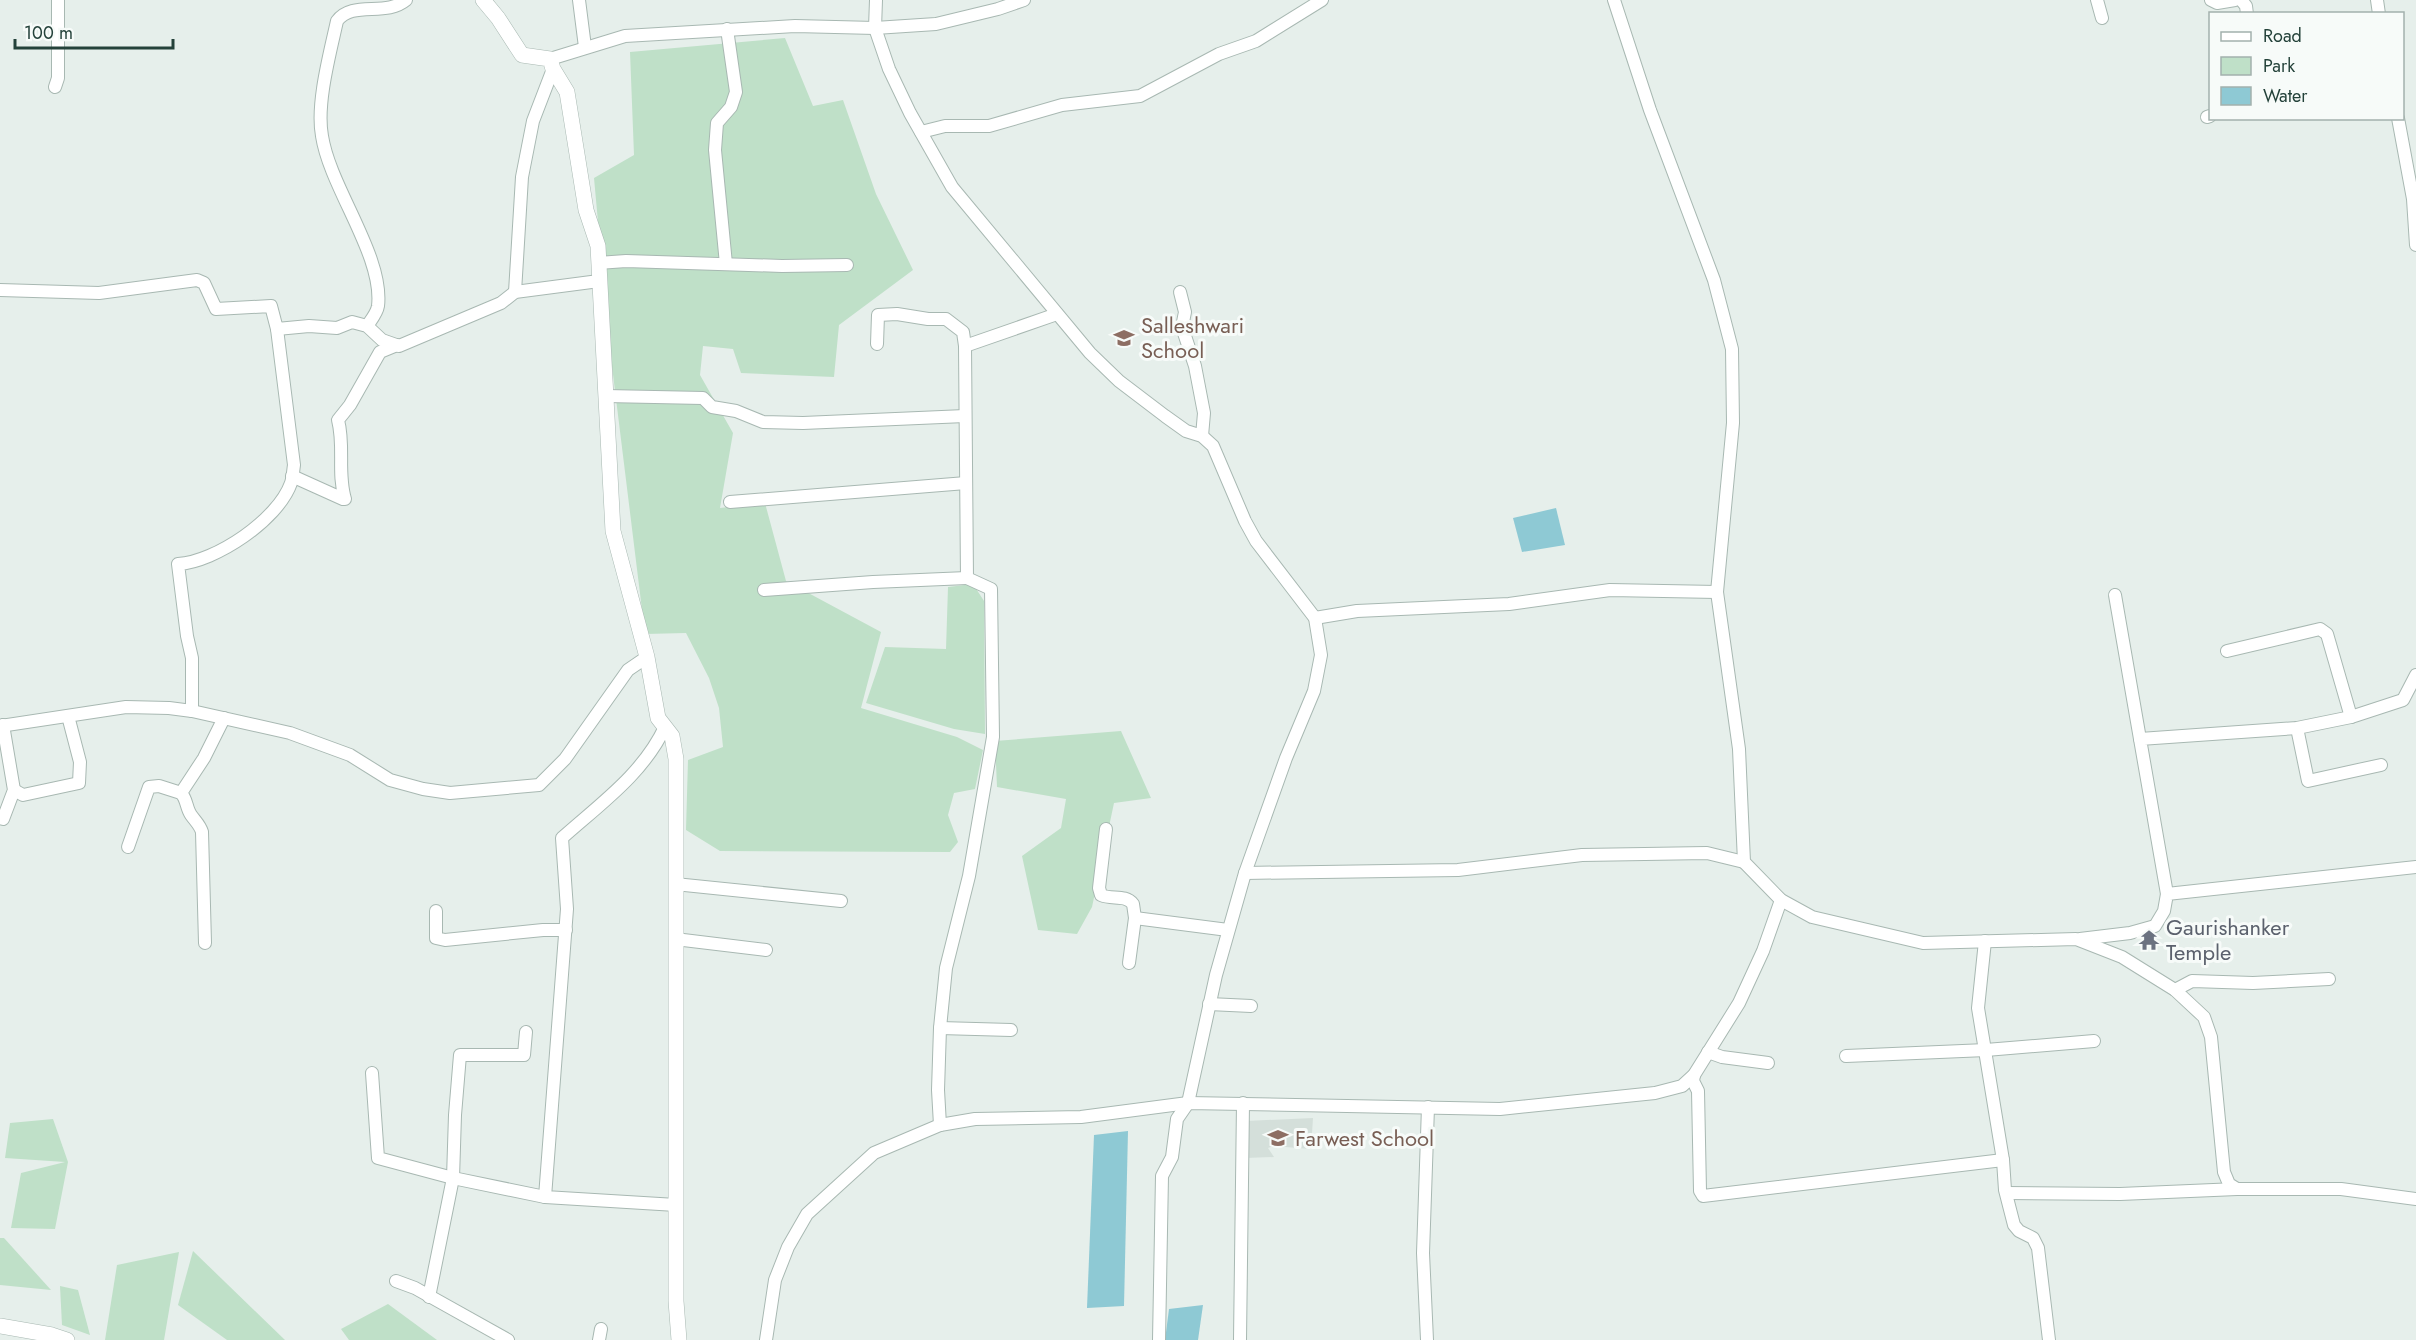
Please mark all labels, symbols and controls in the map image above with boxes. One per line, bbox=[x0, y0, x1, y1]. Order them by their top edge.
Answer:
scale bar bbox=[15, 12, 172, 50]
legend bbox=[2209, 12, 2404, 120]
text: 100 m bbox=[24, 20, 73, 46]
text: Road bbox=[2263, 23, 2302, 49]
text: Park bbox=[2263, 53, 2295, 79]
text: Water bbox=[2263, 83, 2308, 109]
place label: Salleshwari School bbox=[1141, 309, 1244, 366]
school or university icon: Salleshwari School bbox=[1112, 326, 1136, 350]
place label: Gaurishanker Temple bbox=[2166, 911, 2290, 968]
temple icon: Gaurishanker Temple bbox=[2137, 928, 2161, 952]
place label: Farwest School bbox=[1295, 1122, 1434, 1154]
school or university icon: Farwest School bbox=[1266, 1126, 1290, 1150]

